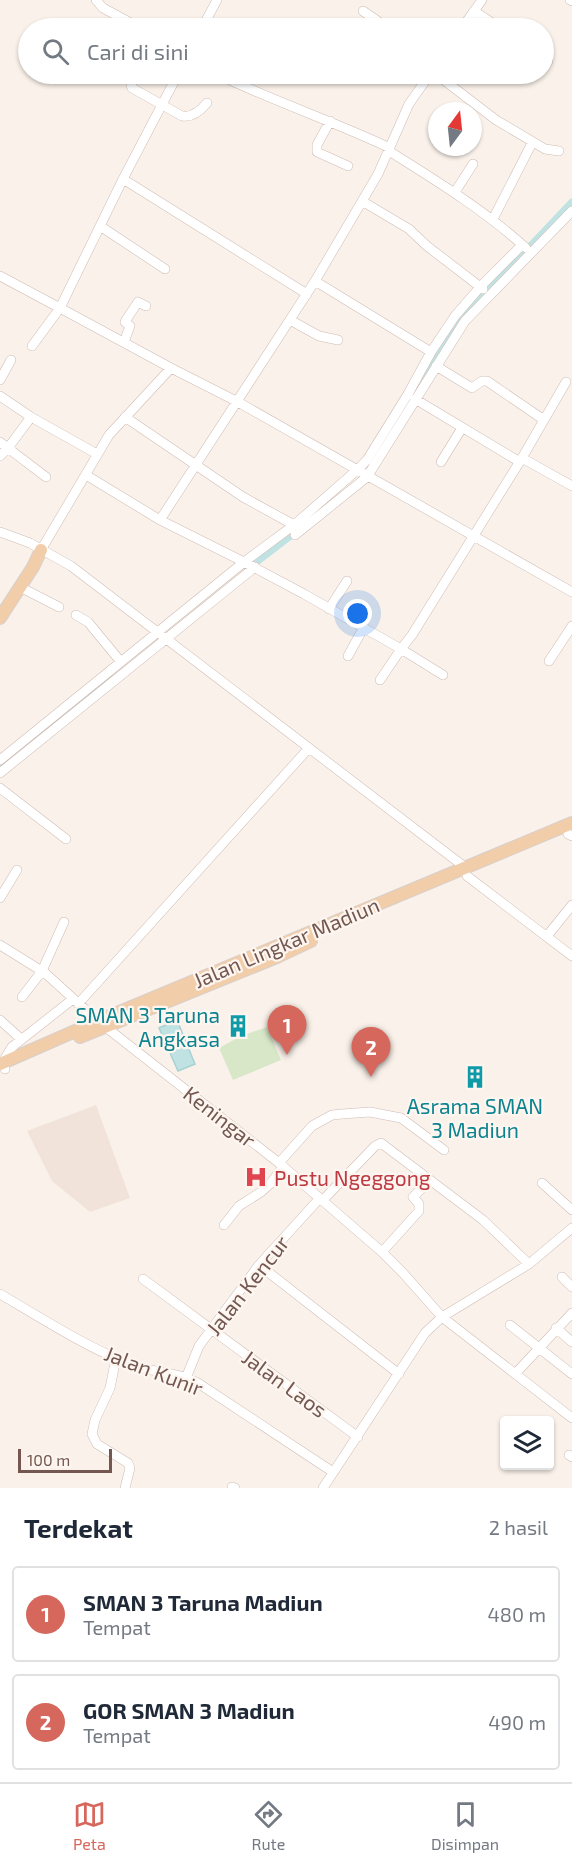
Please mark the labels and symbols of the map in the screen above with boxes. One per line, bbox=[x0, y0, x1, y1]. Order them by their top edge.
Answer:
north arrow bbox=[428, 102, 482, 156]
your location bbox=[343, 599, 372, 628]
street label: Jalan Lingkar Madiun bbox=[189, 892, 383, 992]
place label: SMAN 3 Taruna Angkasa bbox=[75, 1002, 220, 1051]
pin: 1 bbox=[268, 1006, 306, 1055]
building icon: SMAN 3 Taruna Angkasa bbox=[225, 1013, 251, 1039]
pin: 2 bbox=[352, 1028, 391, 1077]
building icon: Asrama SMAN 3 Madiun bbox=[462, 1064, 488, 1090]
street label: Keningar bbox=[179, 1080, 261, 1152]
place label: Asrama SMAN 3 Madiun bbox=[407, 1093, 543, 1142]
hospital icon: Pustu Ngeggong bbox=[243, 1164, 269, 1190]
place label: Pustu Ngeggong bbox=[274, 1165, 431, 1190]
street label: Jalan Kencur bbox=[200, 1230, 294, 1340]
street label: Jalan Kunir bbox=[101, 1340, 207, 1400]
street label: Jalan Laos bbox=[238, 1344, 332, 1422]
scale bar bbox=[18, 1446, 112, 1474]

